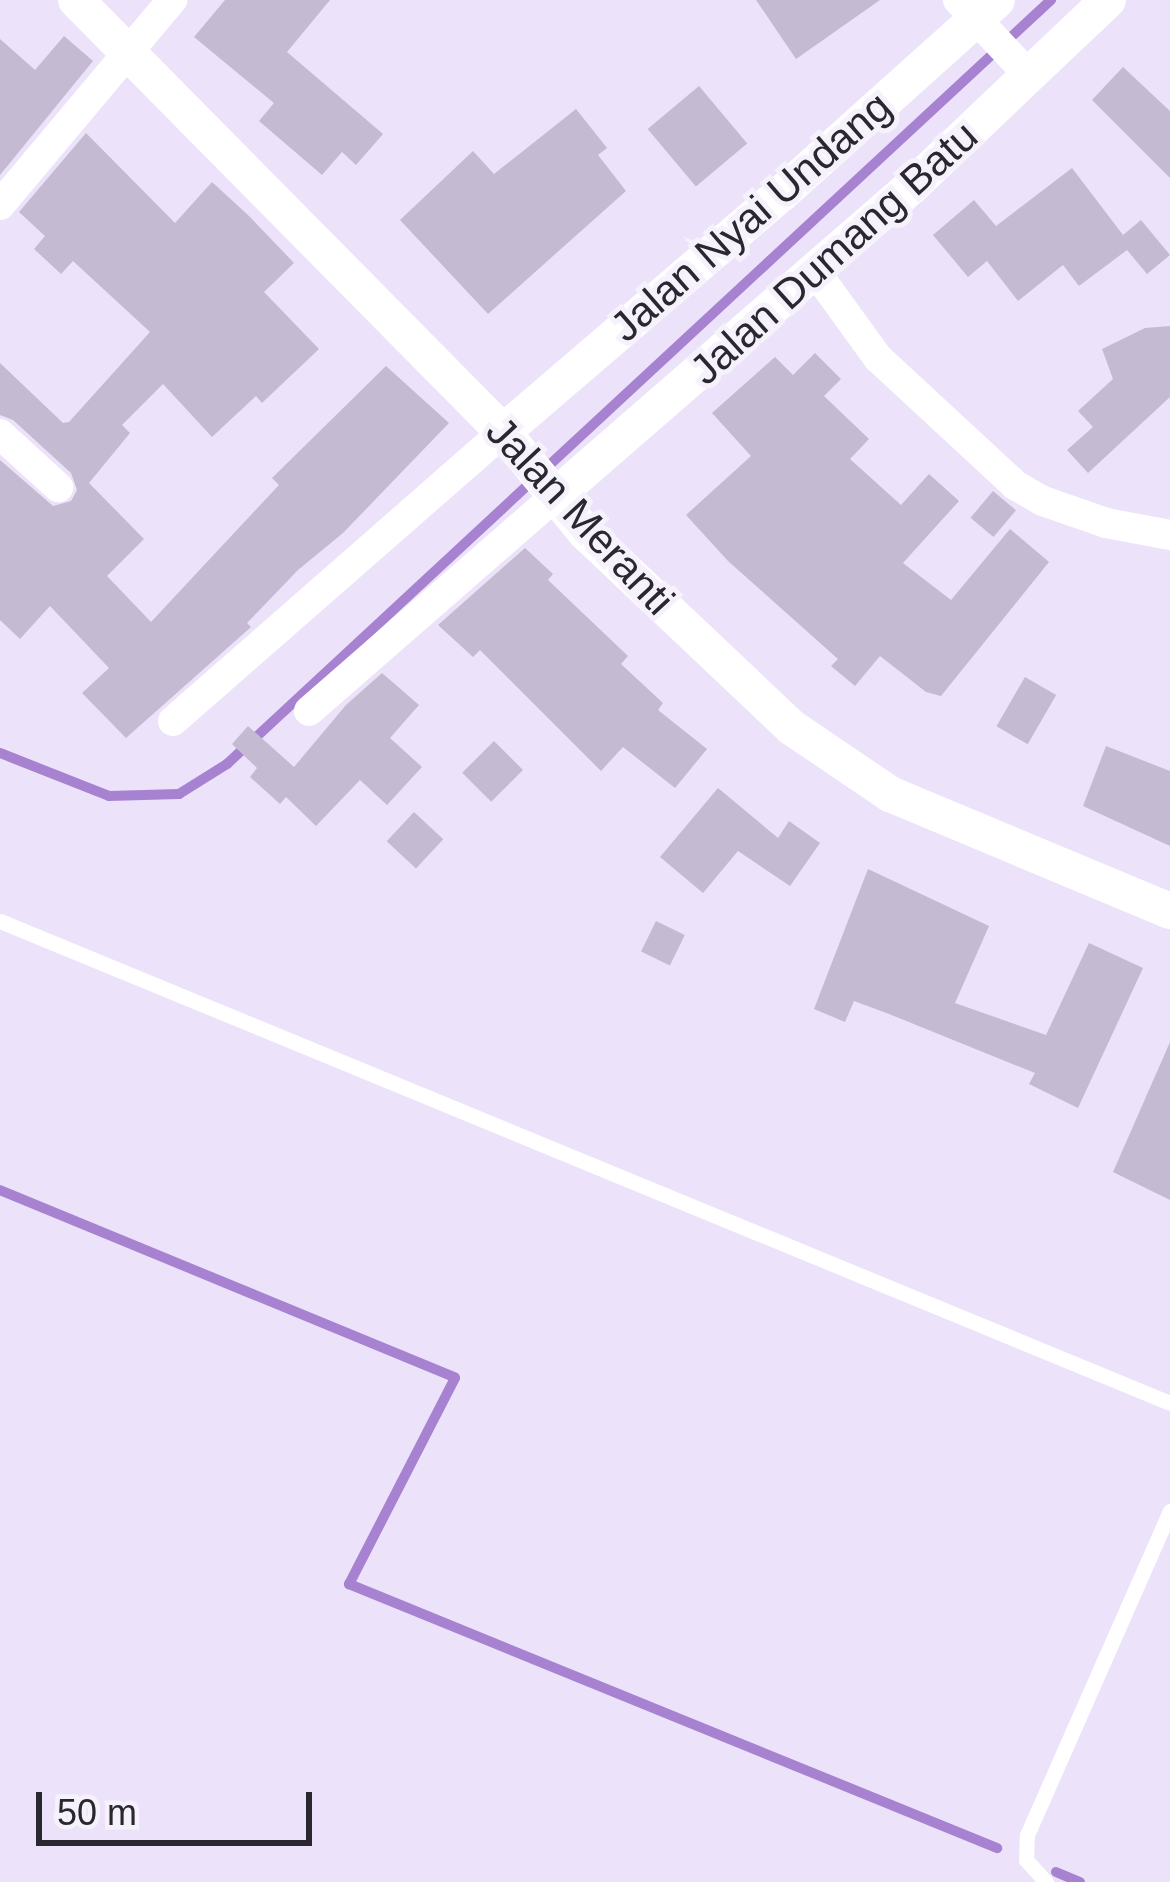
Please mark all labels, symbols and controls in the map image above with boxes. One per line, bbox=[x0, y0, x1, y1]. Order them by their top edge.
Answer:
street label: Jalan Nyai Undang bbox=[601, 82, 901, 352]
street label: Jalan Dumang Batu bbox=[680, 111, 988, 395]
street label: Jalan Meranti bbox=[476, 407, 684, 625]
scale bar bbox=[42, 1768, 318, 1842]
text: 50 m bbox=[57, 1792, 137, 1833]

